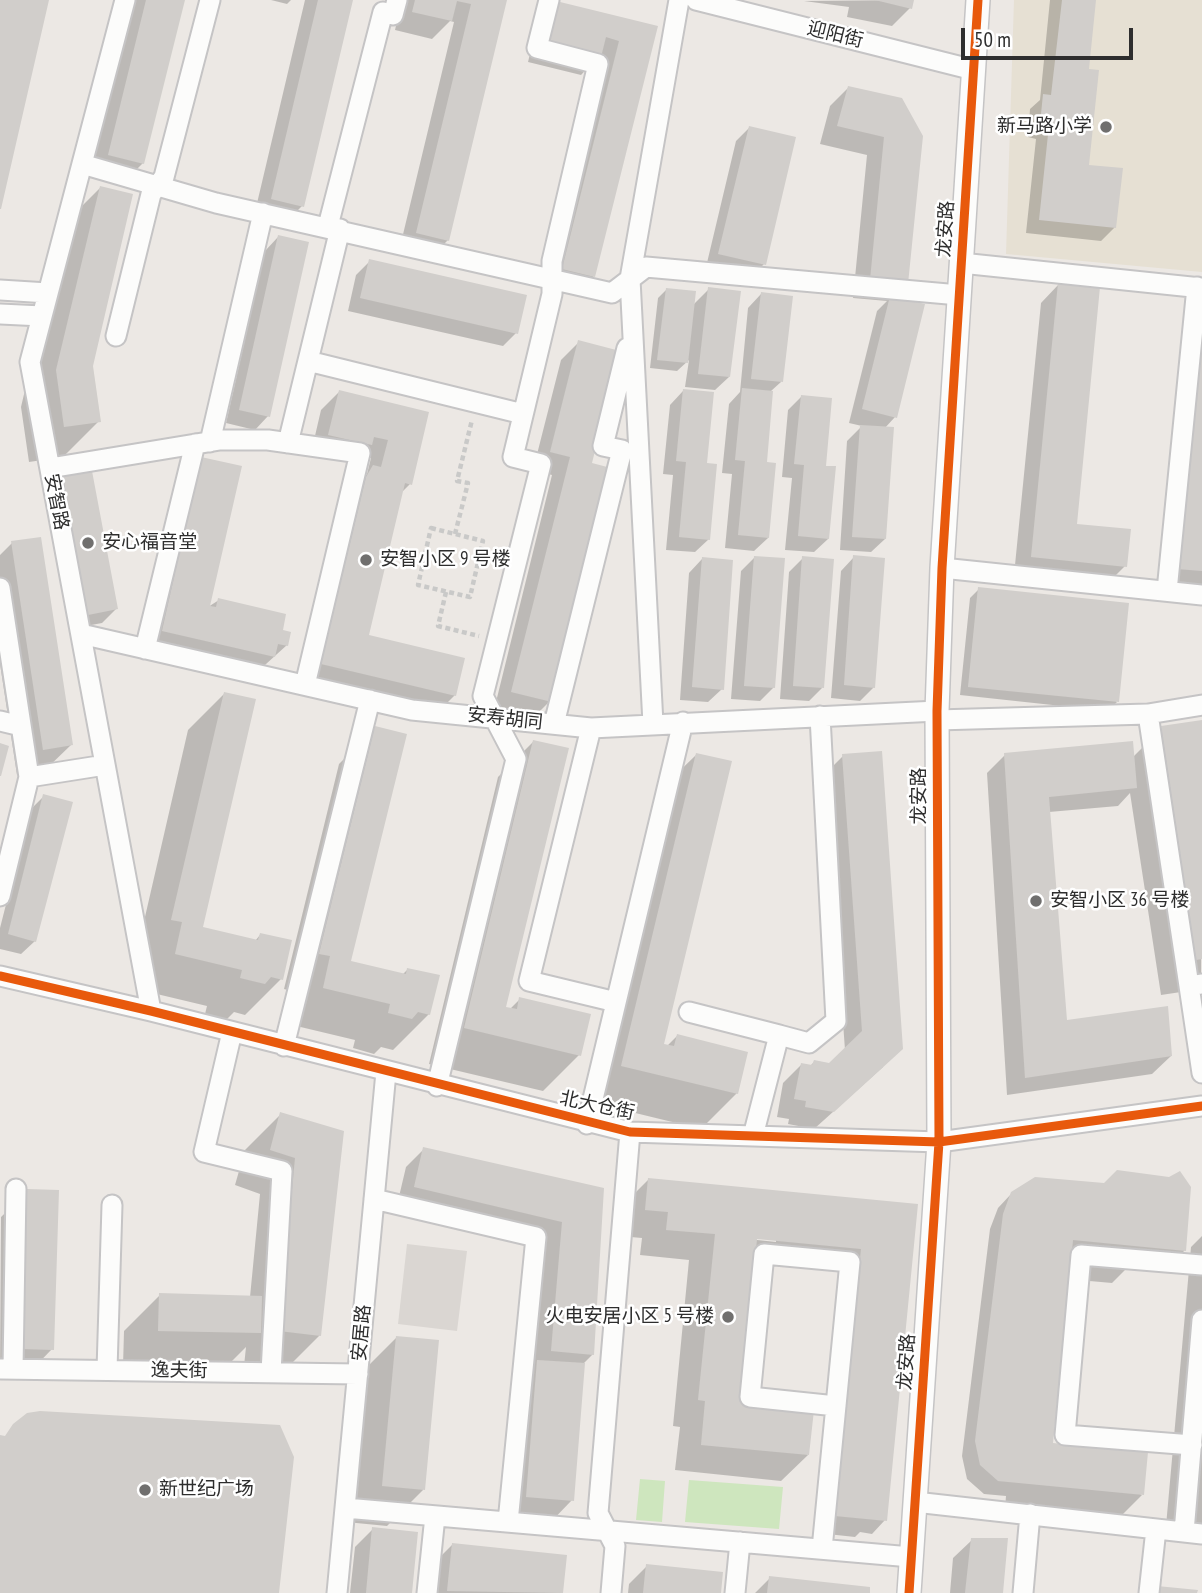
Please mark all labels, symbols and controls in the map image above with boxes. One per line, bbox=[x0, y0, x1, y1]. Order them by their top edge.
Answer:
scale bar bbox=[964, 14, 1136, 58]
street label: 迎阳街 bbox=[805, 17, 865, 53]
text: 50 m bbox=[974, 26, 1011, 53]
place label: 新马路小学 bbox=[997, 116, 1092, 138]
marker: 新马路小学 bbox=[1098, 119, 1114, 135]
street label: 龙安路 bbox=[933, 200, 959, 258]
street label: 安智路 bbox=[39, 472, 73, 532]
place label: 安心福音堂 bbox=[102, 532, 197, 554]
marker: 安心福音堂 bbox=[80, 535, 96, 551]
place label: 安智小区 9 号楼 bbox=[380, 549, 511, 571]
marker: 安智小区 9 号楼 bbox=[358, 552, 374, 568]
street label: 安寿胡同 bbox=[466, 704, 544, 734]
street label: 龙安路 bbox=[909, 768, 931, 824]
place label: 安智小区 36 号楼 bbox=[1050, 890, 1189, 912]
marker: 安智小区 36 号楼 bbox=[1028, 893, 1044, 909]
street label: 北大仓街 bbox=[557, 1087, 637, 1125]
street label: 安居路 bbox=[348, 1304, 376, 1362]
place label: 火电安居小区 5 号楼 bbox=[545, 1306, 714, 1328]
marker: 火电安居小区 5 号楼 bbox=[720, 1309, 736, 1325]
street label: 龙安路 bbox=[894, 1333, 920, 1391]
street label: 逸夫街 bbox=[150, 1359, 208, 1383]
place label: 新世纪广场 bbox=[159, 1479, 254, 1501]
marker: 新世纪广场 bbox=[137, 1482, 153, 1498]

